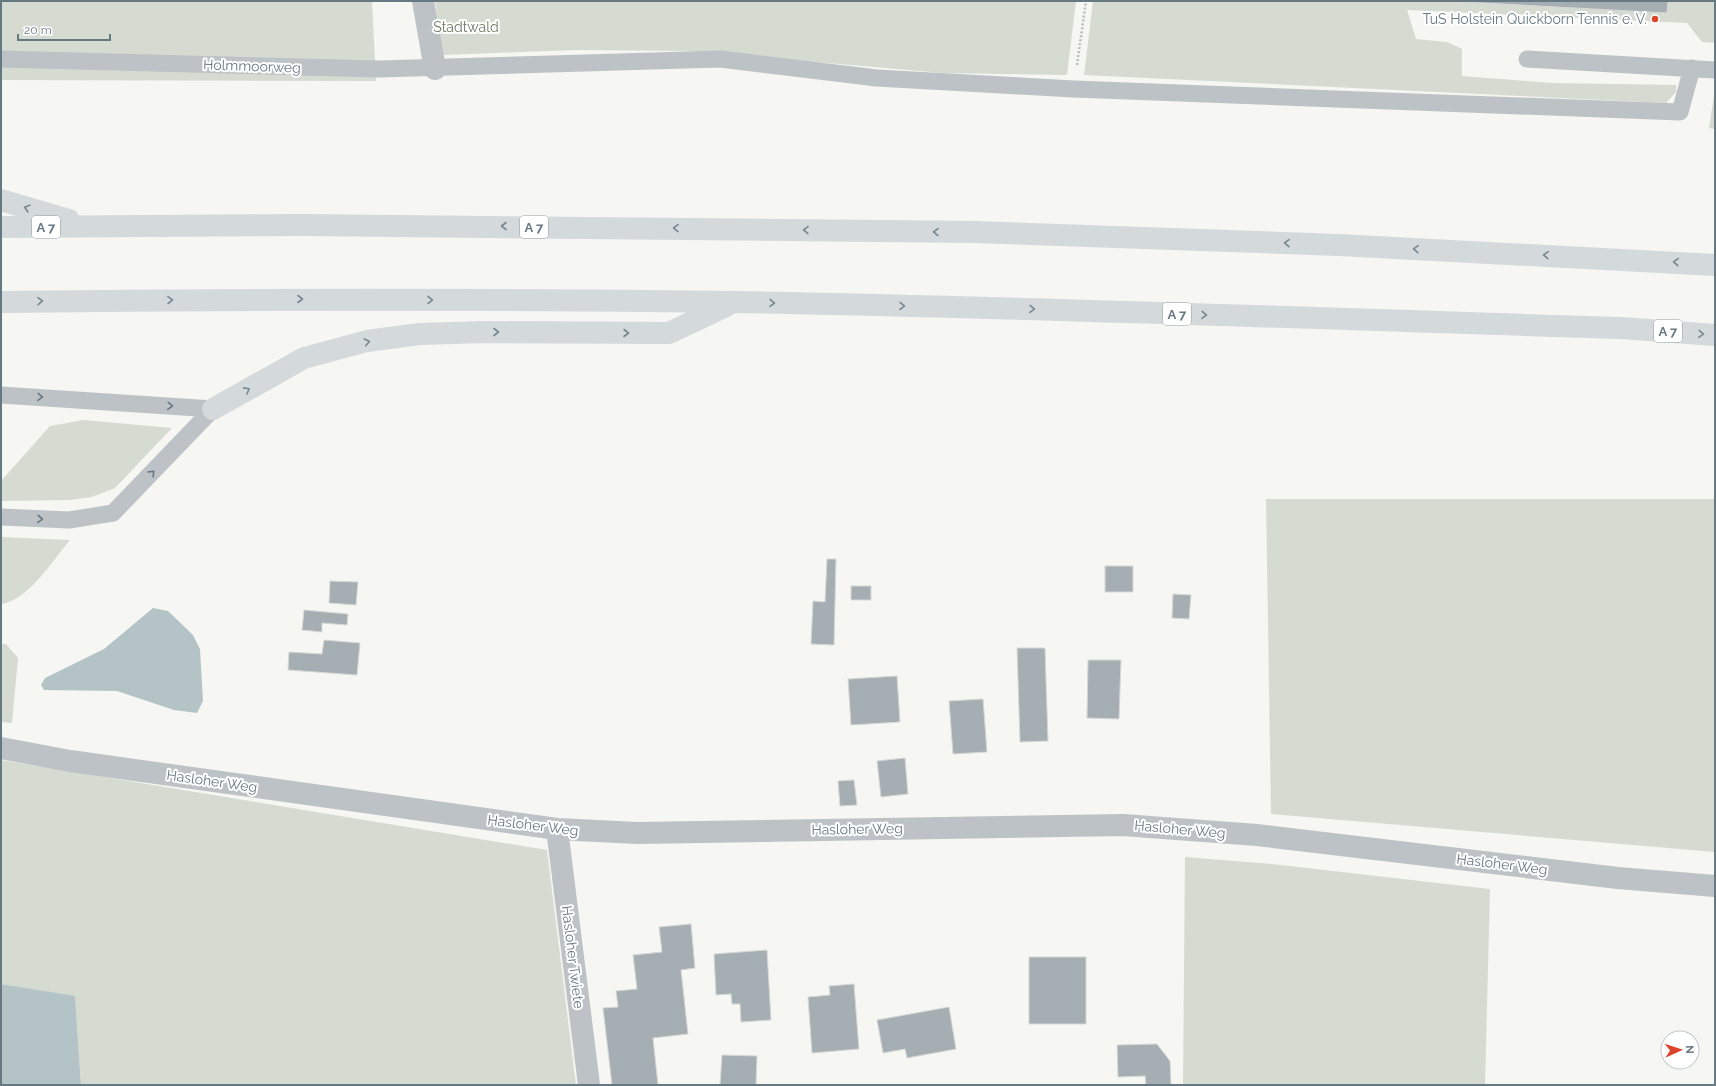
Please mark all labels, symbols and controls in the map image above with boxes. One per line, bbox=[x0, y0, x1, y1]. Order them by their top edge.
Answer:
place label: TuS Holstein Quickborn Tennis e. V. bbox=[1422, 11, 1647, 27]
marker: TuS Holstein Quickborn Tennis e. V. bbox=[1650, 14, 1660, 24]
scale bar bbox=[18, 16, 110, 42]
park label: Stadtwald bbox=[433, 19, 499, 35]
text: 20 m bbox=[24, 23, 52, 37]
street label: Holmmoorweg bbox=[203, 56, 301, 76]
one-way arrow bbox=[24, 204, 31, 212]
road number: A 7 bbox=[32, 216, 60, 238]
road number: A 7 bbox=[520, 216, 548, 238]
one-way arrow bbox=[501, 222, 507, 230]
one-way arrow bbox=[673, 224, 679, 233]
one-way arrow bbox=[803, 226, 809, 234]
one-way arrow bbox=[933, 228, 939, 236]
one-way arrow bbox=[1284, 239, 1290, 247]
one-way arrow bbox=[1413, 244, 1419, 253]
one-way arrow bbox=[1543, 251, 1549, 260]
one-way arrow bbox=[1673, 258, 1679, 267]
one-way arrow bbox=[297, 295, 303, 303]
one-way arrow bbox=[167, 296, 173, 304]
one-way arrow bbox=[427, 296, 433, 304]
one-way arrow bbox=[37, 297, 43, 306]
one-way arrow bbox=[769, 299, 775, 307]
one-way arrow bbox=[899, 302, 905, 310]
road number: A 7 bbox=[1163, 303, 1191, 325]
one-way arrow bbox=[1029, 305, 1035, 313]
one-way arrow bbox=[1201, 311, 1207, 319]
road number: A 7 bbox=[1654, 320, 1682, 342]
one-way arrow bbox=[493, 328, 499, 336]
one-way arrow bbox=[623, 329, 629, 337]
one-way arrow bbox=[1698, 329, 1704, 338]
one-way arrow bbox=[364, 338, 370, 347]
one-way arrow bbox=[243, 387, 250, 394]
one-way arrow bbox=[37, 392, 43, 401]
one-way arrow bbox=[167, 401, 173, 410]
one-way arrow bbox=[148, 470, 155, 478]
one-way arrow bbox=[37, 514, 43, 523]
street label: Hasloher Weg bbox=[166, 767, 258, 795]
street label: Hasloher Weg bbox=[487, 811, 579, 839]
street label: Hasloher Weg bbox=[1134, 817, 1226, 841]
street label: Hasloher Weg bbox=[811, 820, 903, 838]
street label: Hasloher Weg bbox=[1456, 850, 1548, 878]
street label: Hasloher Twiete bbox=[559, 905, 587, 1009]
north arrow bbox=[1660, 1030, 1700, 1070]
text: N bbox=[1683, 1045, 1696, 1054]

